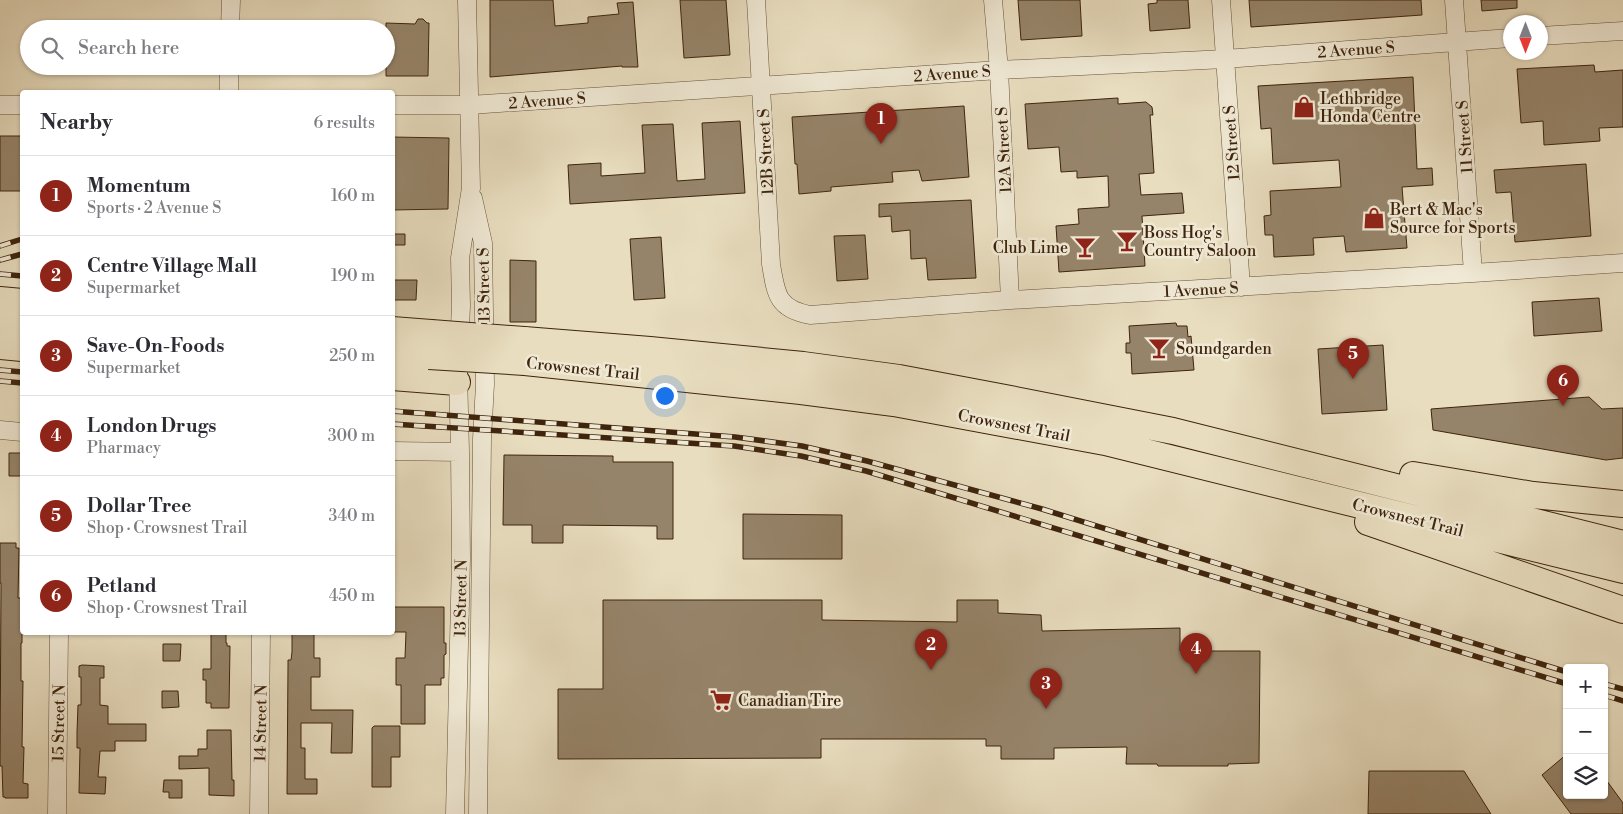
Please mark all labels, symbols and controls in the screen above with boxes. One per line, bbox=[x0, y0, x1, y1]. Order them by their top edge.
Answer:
north arrow bbox=[1503, 15, 1548, 60]
search box bbox=[20, 20, 395, 75]
icon: search bbox=[38, 34, 66, 62]
text: Search here bbox=[78, 36, 179, 60]
street label: 2 Avenue S bbox=[1317, 37, 1395, 63]
street label: 2 Avenue S bbox=[913, 61, 991, 87]
street label: 2 Avenue S bbox=[508, 88, 586, 114]
place label: Lethbridge Honda Centre bbox=[1320, 89, 1421, 127]
shop icon: Lethbridge Honda Centre bbox=[1291, 94, 1317, 120]
street label: 11 Street S bbox=[1452, 100, 1478, 174]
pin: 1 bbox=[865, 103, 897, 144]
street label: 12 Street S bbox=[1219, 105, 1245, 181]
street label: 12A Street S bbox=[992, 106, 1016, 194]
street label: 12B Street S bbox=[754, 108, 778, 196]
text: Nearby bbox=[40, 110, 113, 136]
text: 6 results bbox=[314, 113, 375, 133]
text: Momentum bbox=[87, 174, 191, 198]
text: 1 bbox=[52, 186, 60, 206]
text: 160 m bbox=[331, 186, 375, 206]
text: Sports · 2 Avenue S bbox=[87, 198, 221, 218]
place label: Bert & Mac's Source for Sports bbox=[1389, 200, 1516, 238]
shop icon: Bert & Mac's Source for Sports bbox=[1361, 205, 1387, 231]
place label: Boss Hog's Country Saloon bbox=[1143, 223, 1257, 261]
bar icon: Boss Hog's Country Saloon bbox=[1114, 228, 1140, 254]
bar icon: Club Lime bbox=[1072, 234, 1098, 260]
place label: Club Lime bbox=[993, 238, 1068, 258]
street label: 13 Street S bbox=[473, 247, 495, 323]
text: Centre Village Mall bbox=[87, 254, 257, 278]
text: 2 bbox=[51, 266, 61, 286]
text: 190 m bbox=[331, 266, 375, 286]
text: Supermarket bbox=[87, 278, 181, 298]
street label: 1 Avenue S bbox=[1163, 278, 1239, 302]
text: Save-On-Foods bbox=[87, 334, 225, 358]
bar icon: Soundgarden bbox=[1146, 335, 1172, 361]
pin: 5 bbox=[1337, 338, 1369, 379]
place label: Soundgarden bbox=[1176, 339, 1272, 359]
text: 3 bbox=[51, 346, 61, 366]
text: 250 m bbox=[329, 346, 375, 366]
street label: Crowsnest Trail bbox=[525, 353, 641, 385]
text: Supermarket bbox=[87, 358, 181, 378]
pin: 6 bbox=[1547, 365, 1579, 406]
your location bbox=[652, 383, 678, 409]
street label: Crowsnest Trail bbox=[956, 405, 1072, 447]
text: London Drugs bbox=[87, 414, 216, 438]
text: 4 bbox=[51, 426, 61, 446]
text: 300 m bbox=[328, 426, 375, 446]
text: Pharmacy bbox=[87, 438, 161, 458]
text: Dollar Tree bbox=[87, 494, 192, 518]
street label: Crowsnest Trail bbox=[1350, 494, 1466, 542]
text: 5 bbox=[51, 506, 61, 526]
text: 340 m bbox=[328, 506, 375, 526]
text: Shop · Crowsnest Trail bbox=[87, 518, 247, 538]
street label: 13 Street N bbox=[450, 559, 472, 637]
text: Petland bbox=[87, 574, 157, 598]
text: 6 bbox=[51, 586, 61, 606]
text: 450 m bbox=[329, 586, 375, 606]
text: Shop · Crowsnest Trail bbox=[87, 598, 247, 618]
pin: 2 bbox=[915, 629, 947, 670]
pin: 4 bbox=[1180, 633, 1212, 674]
map controls bbox=[1563, 664, 1608, 799]
button: + bbox=[1563, 664, 1608, 709]
pin: 3 bbox=[1030, 668, 1062, 709]
street label: 15 Street N bbox=[48, 684, 70, 762]
street label: 14 Street N bbox=[250, 684, 272, 762]
supermarket icon: Canadian Tire bbox=[708, 687, 734, 713]
place label: Canadian Tire bbox=[738, 691, 841, 711]
button: − bbox=[1563, 709, 1608, 754]
button: layers bbox=[1563, 754, 1608, 799]

